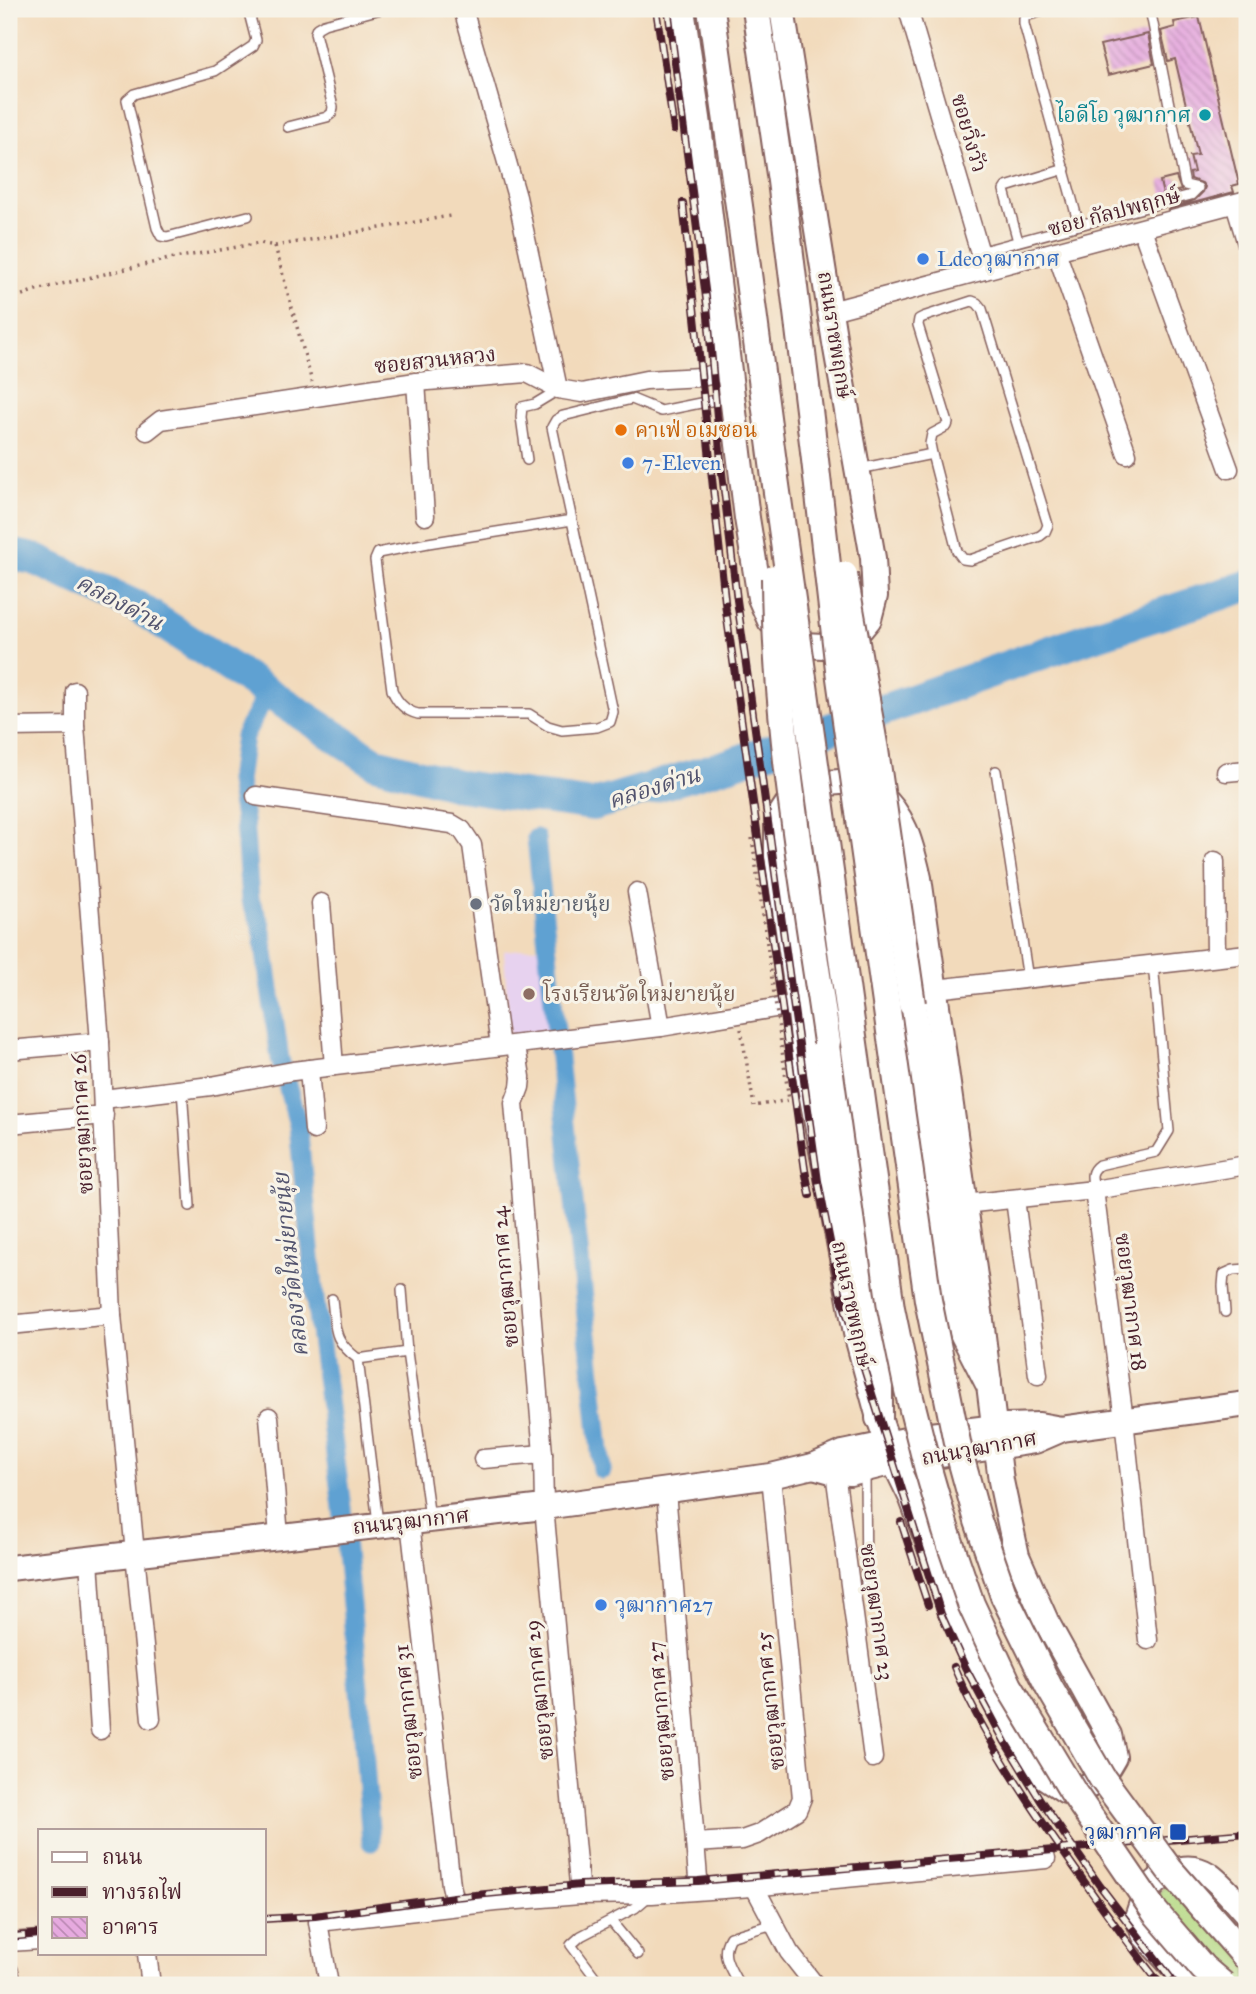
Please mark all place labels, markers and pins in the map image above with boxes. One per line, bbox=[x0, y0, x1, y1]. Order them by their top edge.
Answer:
place label: ไอดีโอ วุฒากาศ bbox=[1055, 100, 1191, 129]
marker: ไอดีโอ วุฒากาศ bbox=[1197, 107, 1213, 123]
place label: Ldeoวุฒากาศ bbox=[937, 246, 1060, 273]
marker: Ldeoวุฒากาศ bbox=[915, 251, 931, 267]
place label: คาเฟ่ อเมซอน bbox=[635, 417, 758, 443]
marker: คาเฟ่ อเมซอน bbox=[613, 422, 629, 438]
place label: 7-Eleven bbox=[642, 450, 721, 476]
marker: 7-Eleven bbox=[620, 455, 636, 471]
place label: วัดใหม่ยายนุ้ย bbox=[490, 889, 610, 918]
marker: วัดใหม่ยายนุ้ย bbox=[468, 896, 484, 912]
place label: โรงเรียนวัดใหม่ยายนุ้ย bbox=[542, 979, 735, 1008]
marker: โรงเรียนวัดใหม่ยายนุ้ย bbox=[521, 986, 537, 1002]
place label: วุฒากาศ27 bbox=[615, 1592, 713, 1619]
marker: วุฒากาศ27 bbox=[593, 1597, 609, 1613]
place label: วุฒากาศ bbox=[1085, 1819, 1162, 1846]
marker: วุฒากาศ bbox=[1168, 1822, 1188, 1842]

